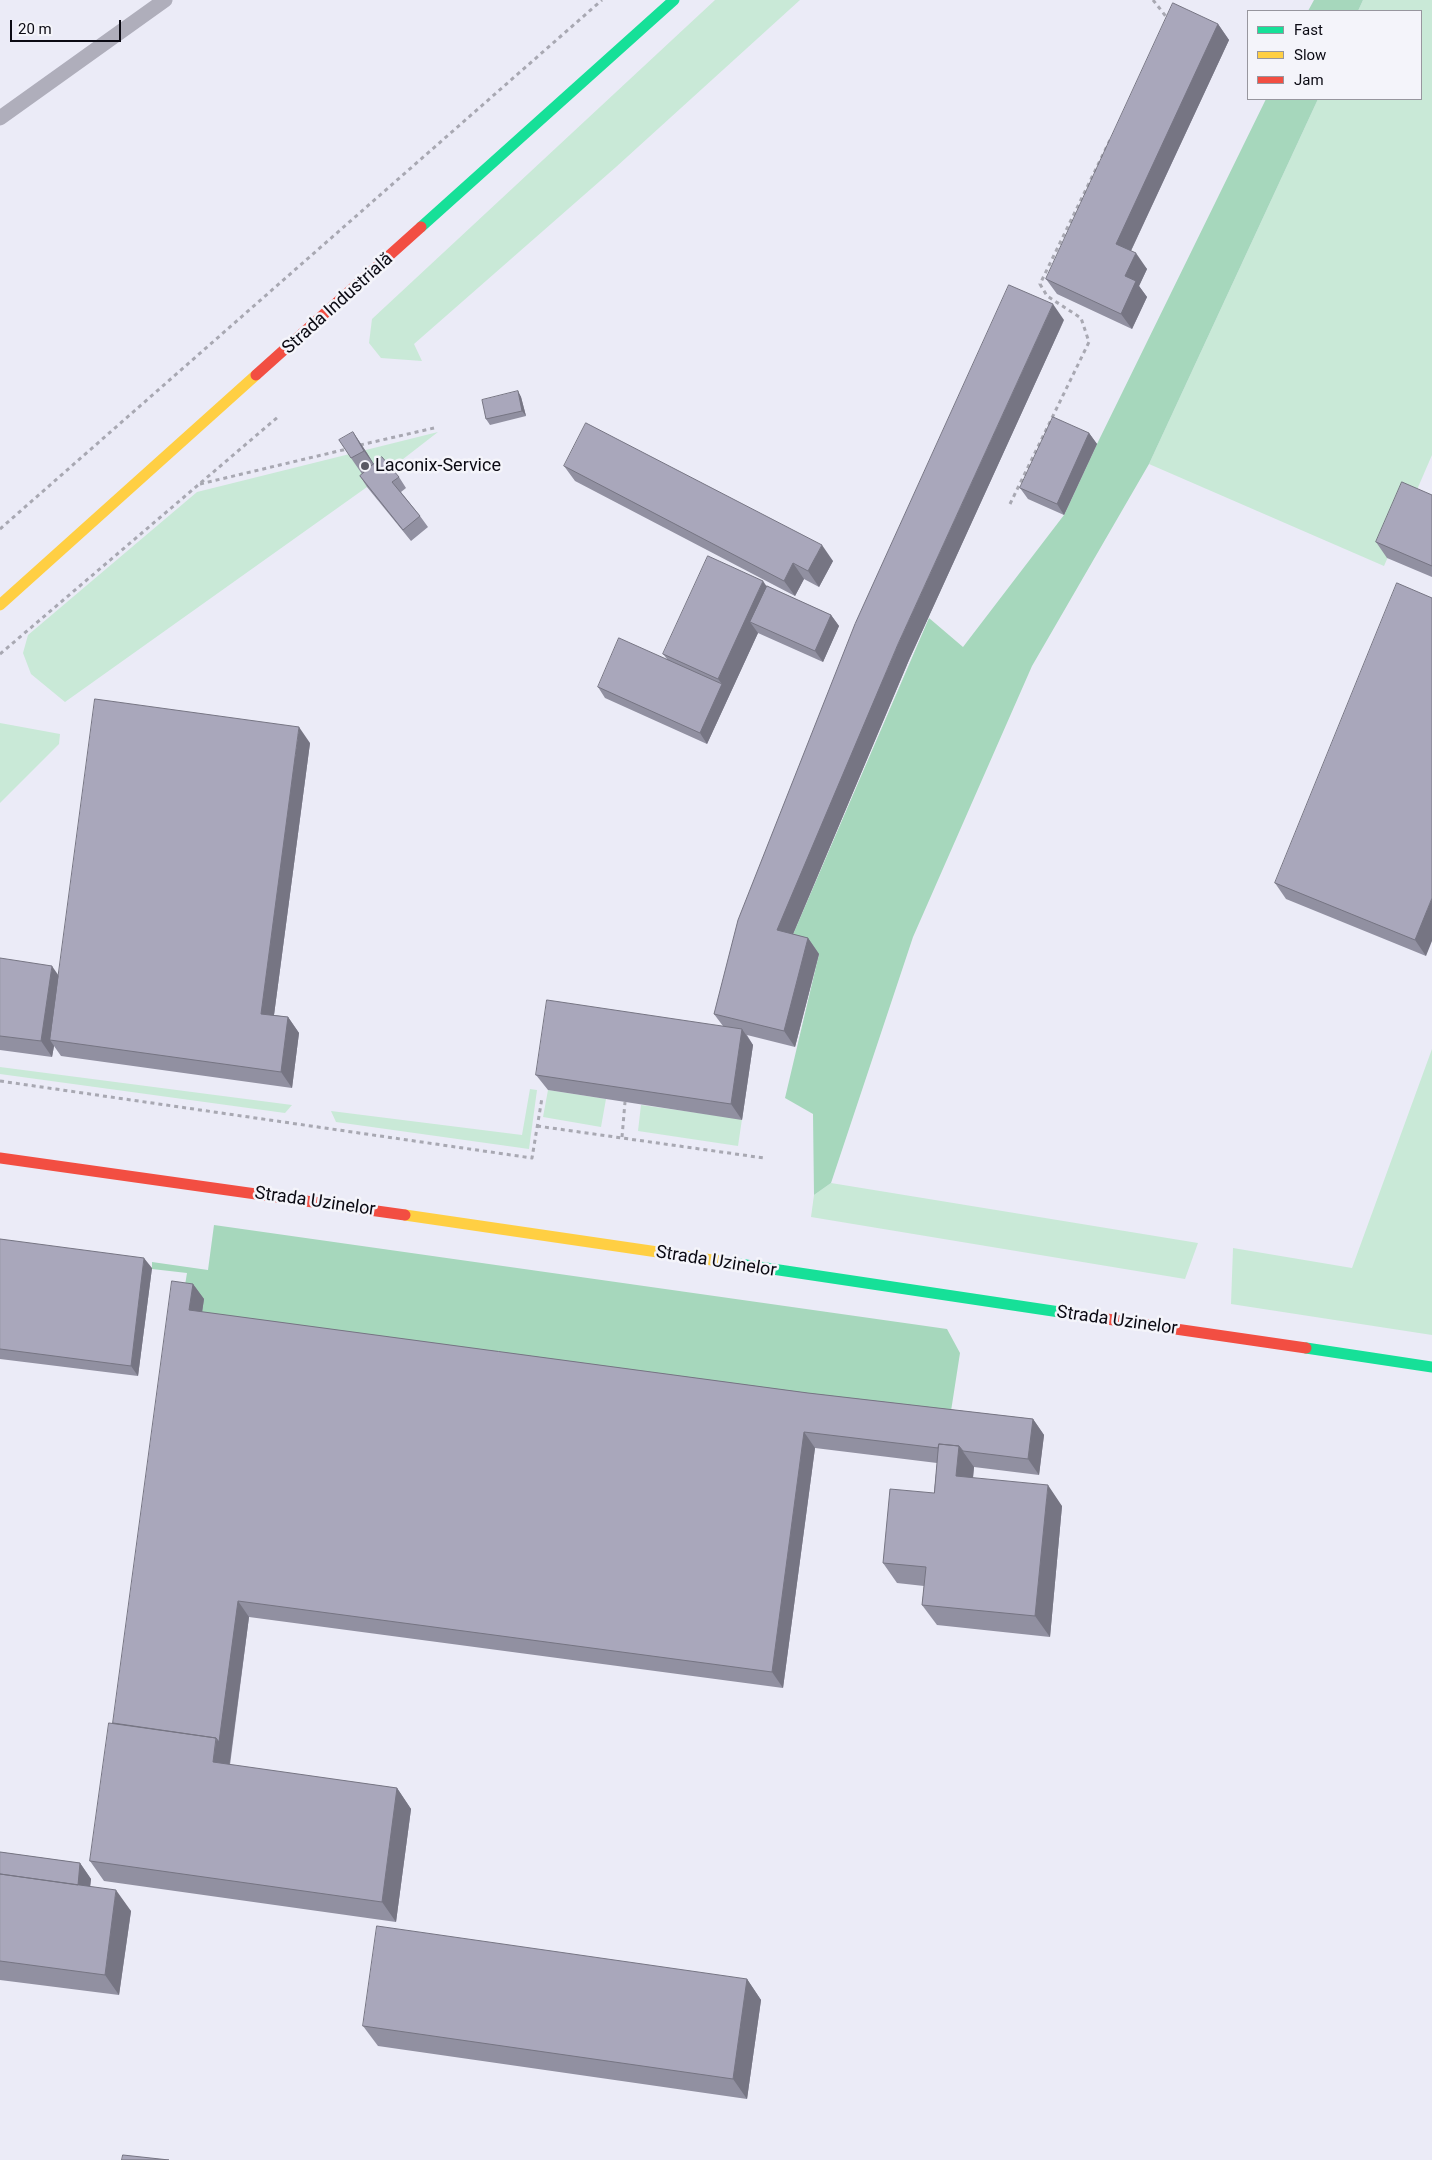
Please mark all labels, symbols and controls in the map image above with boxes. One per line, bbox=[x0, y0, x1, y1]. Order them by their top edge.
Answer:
scale bar bbox=[12, 10, 124, 42]
legend bbox=[1247, 10, 1422, 100]
text: 20 m bbox=[18, 20, 52, 38]
text: Fast bbox=[1294, 21, 1323, 39]
text: Slow bbox=[1294, 46, 1326, 64]
text: Jam bbox=[1294, 71, 1324, 89]
street label: Strada Industrială bbox=[278, 249, 398, 359]
place label: Laconix-Service bbox=[375, 455, 501, 477]
marker: Laconix-Service bbox=[359, 460, 371, 472]
street label: Strada Uzinelor bbox=[253, 1183, 377, 1221]
street label: Strada Uzinelor bbox=[654, 1242, 778, 1282]
street label: Strada Uzinelor bbox=[1055, 1302, 1179, 1340]

